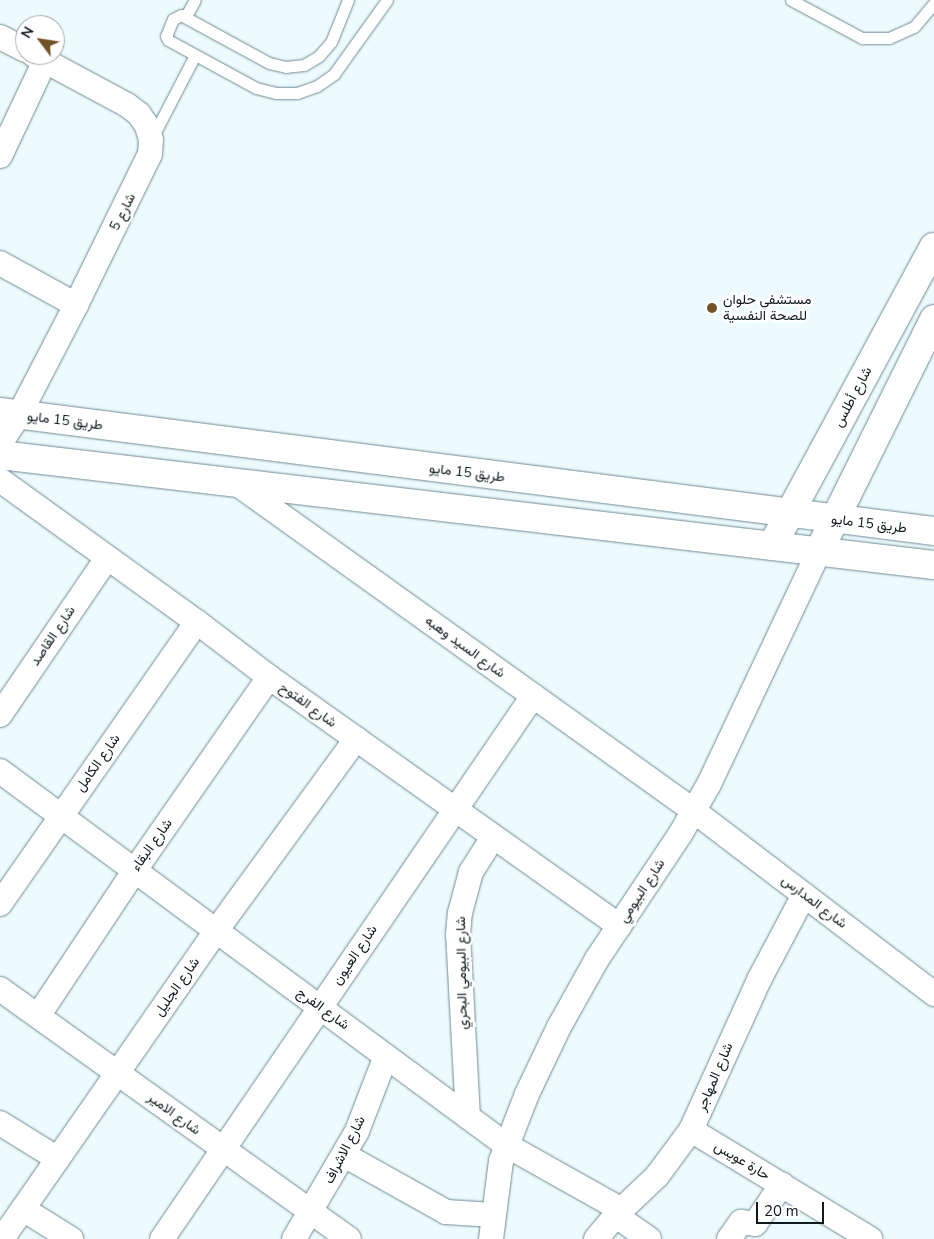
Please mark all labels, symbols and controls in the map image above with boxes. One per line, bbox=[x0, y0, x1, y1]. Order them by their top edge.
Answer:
north arrow bbox=[15, 15, 65, 65]
text: N bbox=[17, 23, 38, 42]
street label: شارع 5 bbox=[106, 190, 140, 234]
place label: مستشفي حلوان للصحة النفسية bbox=[723, 292, 812, 324]
marker: مستشفي حلوان للصحة النفسية bbox=[705, 301, 719, 315]
street label: شارع أطلس bbox=[830, 364, 876, 430]
street label: طريق 15 مايو bbox=[26, 408, 104, 434]
street label: طريق 15 مايو bbox=[428, 460, 506, 486]
street label: طريق 15 مايو bbox=[830, 511, 908, 537]
street label: شارع القاصد bbox=[27, 603, 79, 669]
street label: شارع السيد وهبه bbox=[422, 612, 508, 682]
street label: شارع الفتوح bbox=[276, 679, 340, 731]
street label: شارع الكامل bbox=[72, 731, 124, 795]
street label: شارع البقاء bbox=[128, 816, 176, 874]
street label: شارع البيومي bbox=[615, 856, 669, 926]
street label: شارع المدارس bbox=[778, 872, 850, 932]
street label: شارع البيومي البحري bbox=[453, 916, 471, 1030]
street label: شارع العيون bbox=[329, 922, 381, 988]
street label: شارع الجليل bbox=[151, 954, 203, 1020]
street label: شارع الفرج bbox=[293, 984, 353, 1034]
street label: شارع المهاجر bbox=[693, 1040, 737, 1114]
street label: شارع الامير bbox=[144, 1089, 204, 1139]
street label: شارع الاشراف bbox=[321, 1113, 369, 1187]
street label: حارة عويس bbox=[711, 1138, 773, 1184]
scale bar bbox=[759, 1192, 826, 1224]
text: 20 m bbox=[764, 1201, 799, 1221]

